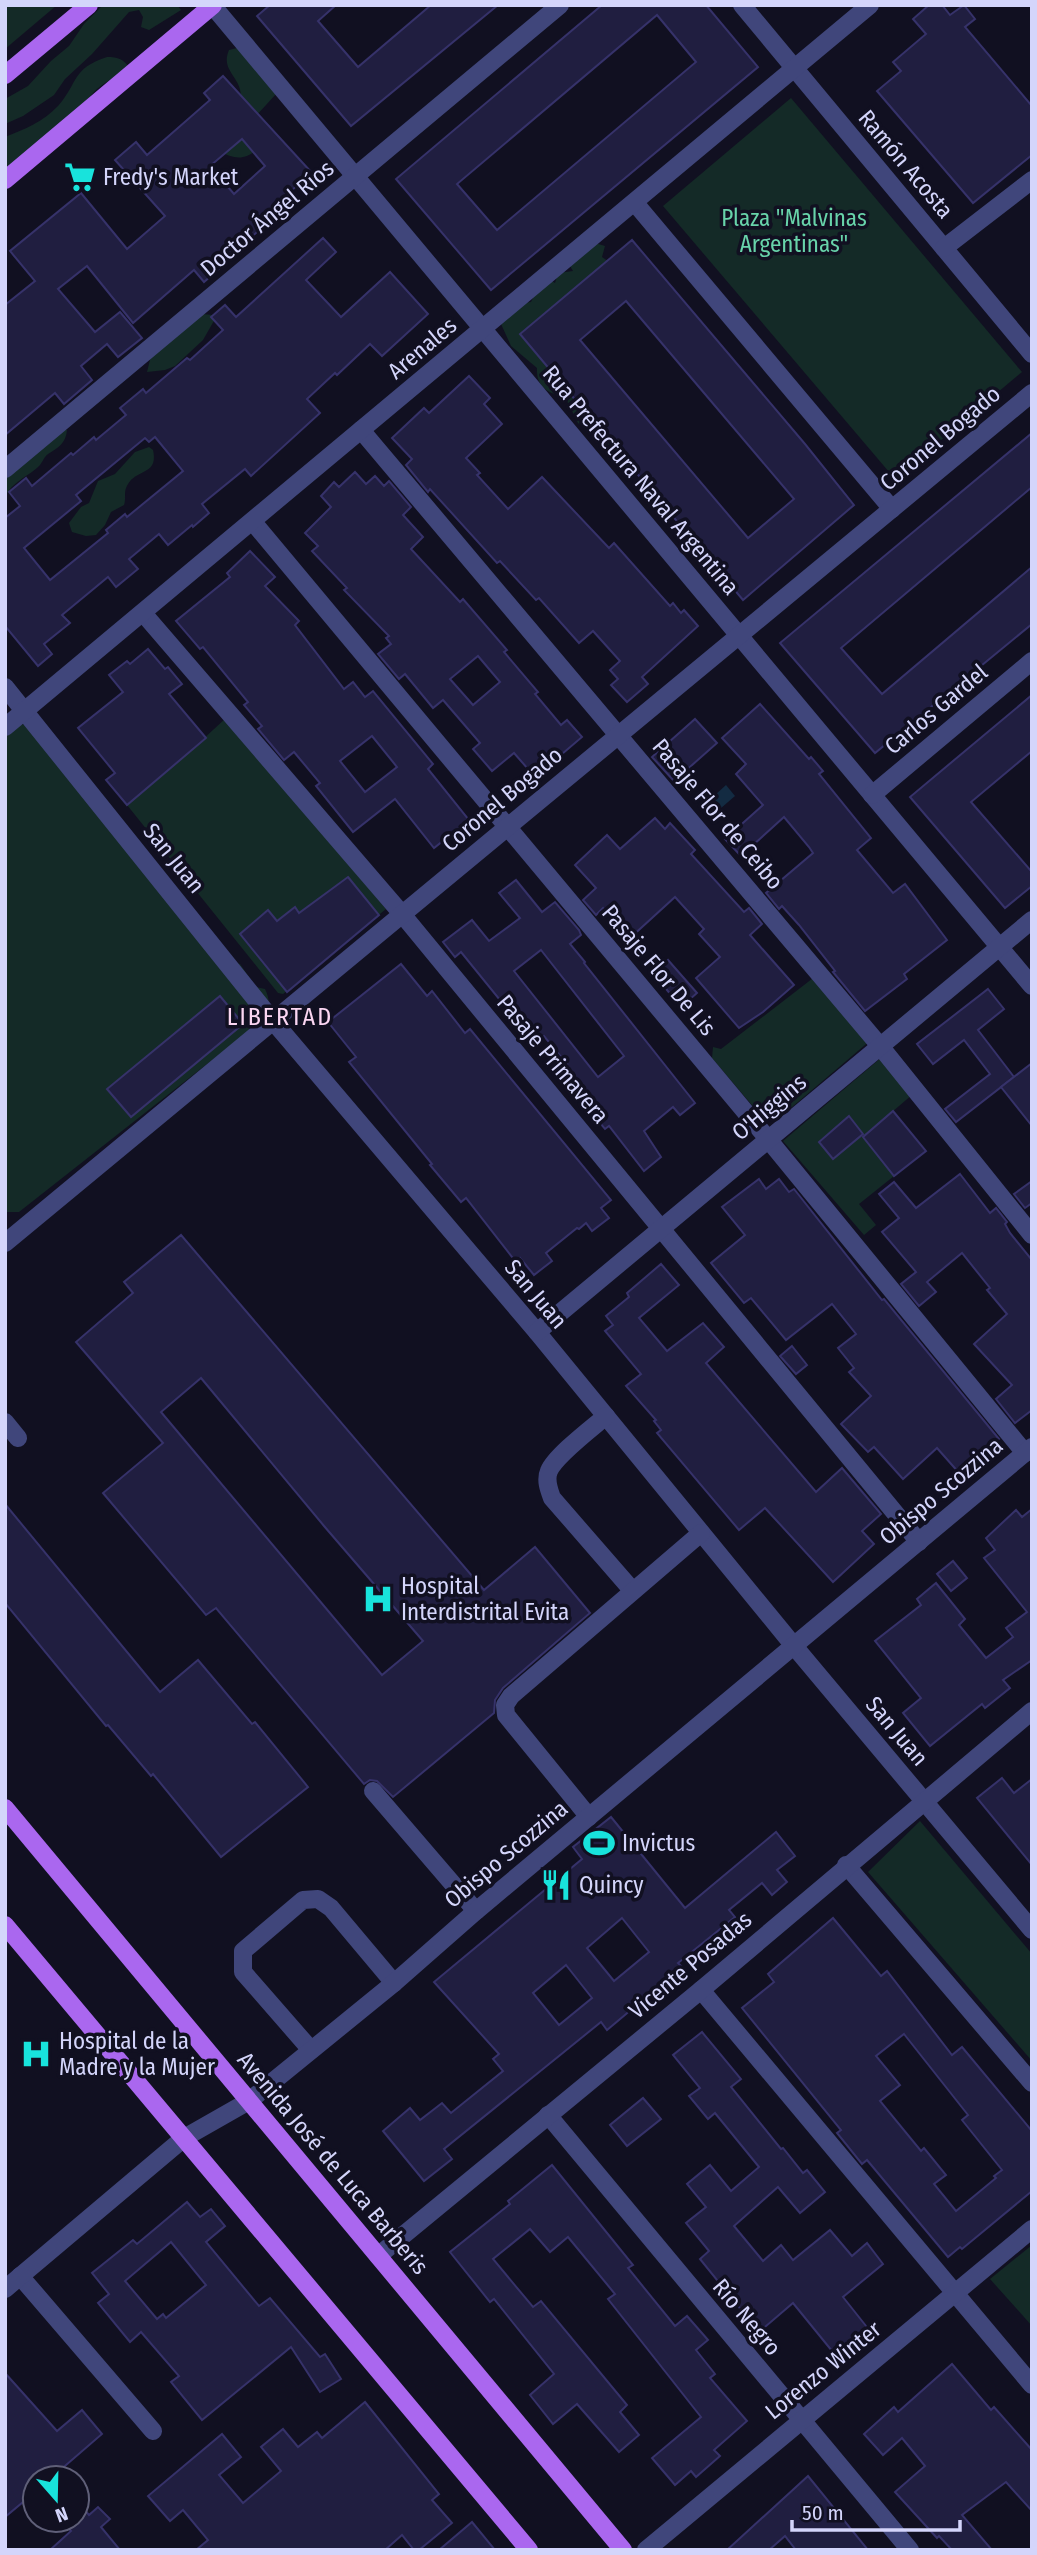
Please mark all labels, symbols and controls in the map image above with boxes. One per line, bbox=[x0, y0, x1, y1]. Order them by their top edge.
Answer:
street label: Ramón Acosta bbox=[853, 104, 959, 224]
street label: Doctor Ángel Ríos bbox=[194, 153, 340, 282]
supermarket icon: Fredy's Market bbox=[63, 160, 97, 194]
place label: Fredy's Market bbox=[103, 163, 239, 191]
park label: Plaza "Malvinas Argentinas" bbox=[721, 204, 867, 258]
street label: Arenales bbox=[382, 311, 462, 385]
street label: Rua Prefectura Naval Argentina bbox=[537, 360, 745, 600]
street label: Coronel Bogado bbox=[874, 380, 1006, 496]
street label: Carlos Gardel bbox=[879, 658, 993, 760]
street label: Pasaje Flor de Ceibo bbox=[647, 733, 789, 895]
street label: Coronel Bogado bbox=[436, 741, 568, 857]
street label: San Juan bbox=[137, 817, 211, 899]
street label: Pasaje Flor De Lis bbox=[596, 899, 722, 1041]
street label: Pasaje Primavera bbox=[491, 989, 615, 1129]
district label: LIBERTAD bbox=[227, 1003, 333, 1031]
street label: O'Higgins bbox=[726, 1068, 812, 1146]
street label: San Juan bbox=[499, 1254, 573, 1334]
street label: Obispo Scozzina bbox=[874, 1431, 1008, 1551]
place label: Hospital Interdistrital Evita bbox=[401, 1572, 569, 1626]
hospital icon: Hospital Interdistrital Evita bbox=[361, 1582, 395, 1616]
street label: San Juan bbox=[860, 1691, 934, 1771]
street label: Obispo Scozzina bbox=[439, 1794, 573, 1914]
sports icon: Invictus bbox=[582, 1826, 616, 1860]
place label: Invictus bbox=[622, 1829, 695, 1857]
restaurant icon: Quincy bbox=[539, 1868, 573, 1902]
place label: Quincy bbox=[579, 1871, 644, 1899]
street label: Vicente Posadas bbox=[623, 1905, 757, 2025]
place label: Hospital de la Madre y la Mujer bbox=[59, 2027, 215, 2081]
hospital icon: Hospital de la Madre y la Mujer bbox=[19, 2037, 53, 2071]
street label: Avenida José de Luca Barberis bbox=[232, 2046, 434, 2280]
street label: Río Negro bbox=[707, 2273, 787, 2361]
street label: Lorenzo Winter bbox=[759, 2315, 887, 2425]
north arrow bbox=[21, 2464, 91, 2534]
scale bar bbox=[792, 2488, 960, 2532]
text: 50 m bbox=[802, 2500, 844, 2526]
text: N bbox=[52, 2502, 71, 2527]

